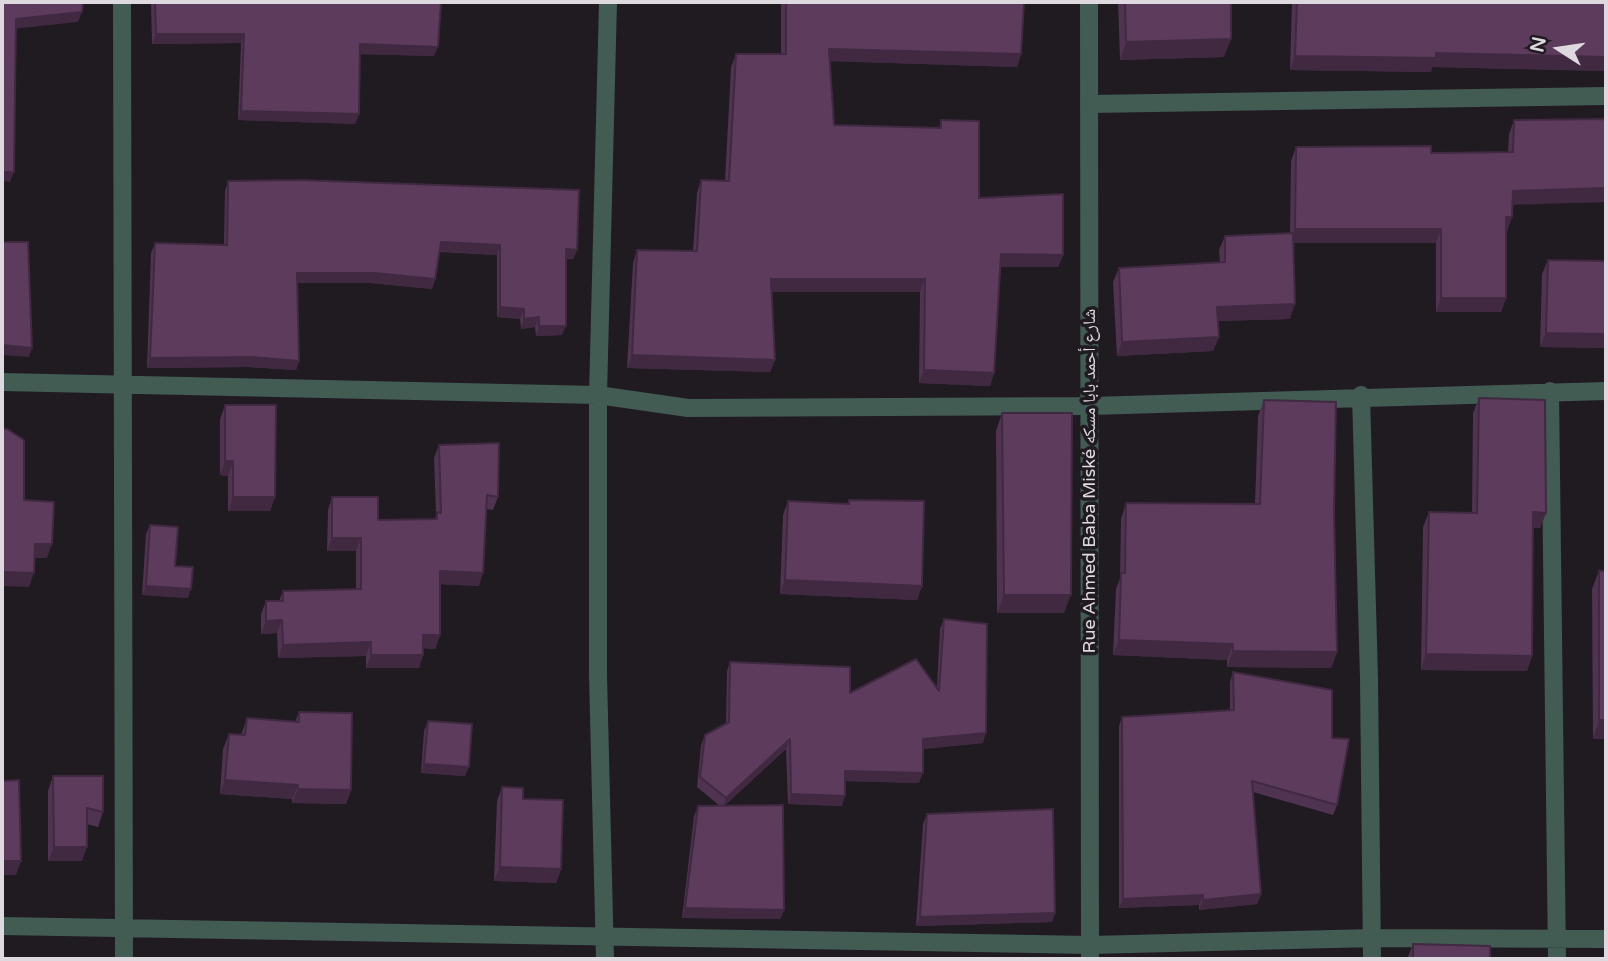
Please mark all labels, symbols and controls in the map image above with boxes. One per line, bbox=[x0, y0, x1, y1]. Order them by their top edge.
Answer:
north arrow bbox=[1524, 14, 1594, 84]
text: N bbox=[1526, 35, 1551, 54]
street label: Rue Ahmed Baba Miské شارع أحمد بابا مسكه bbox=[1079, 309, 1101, 653]

